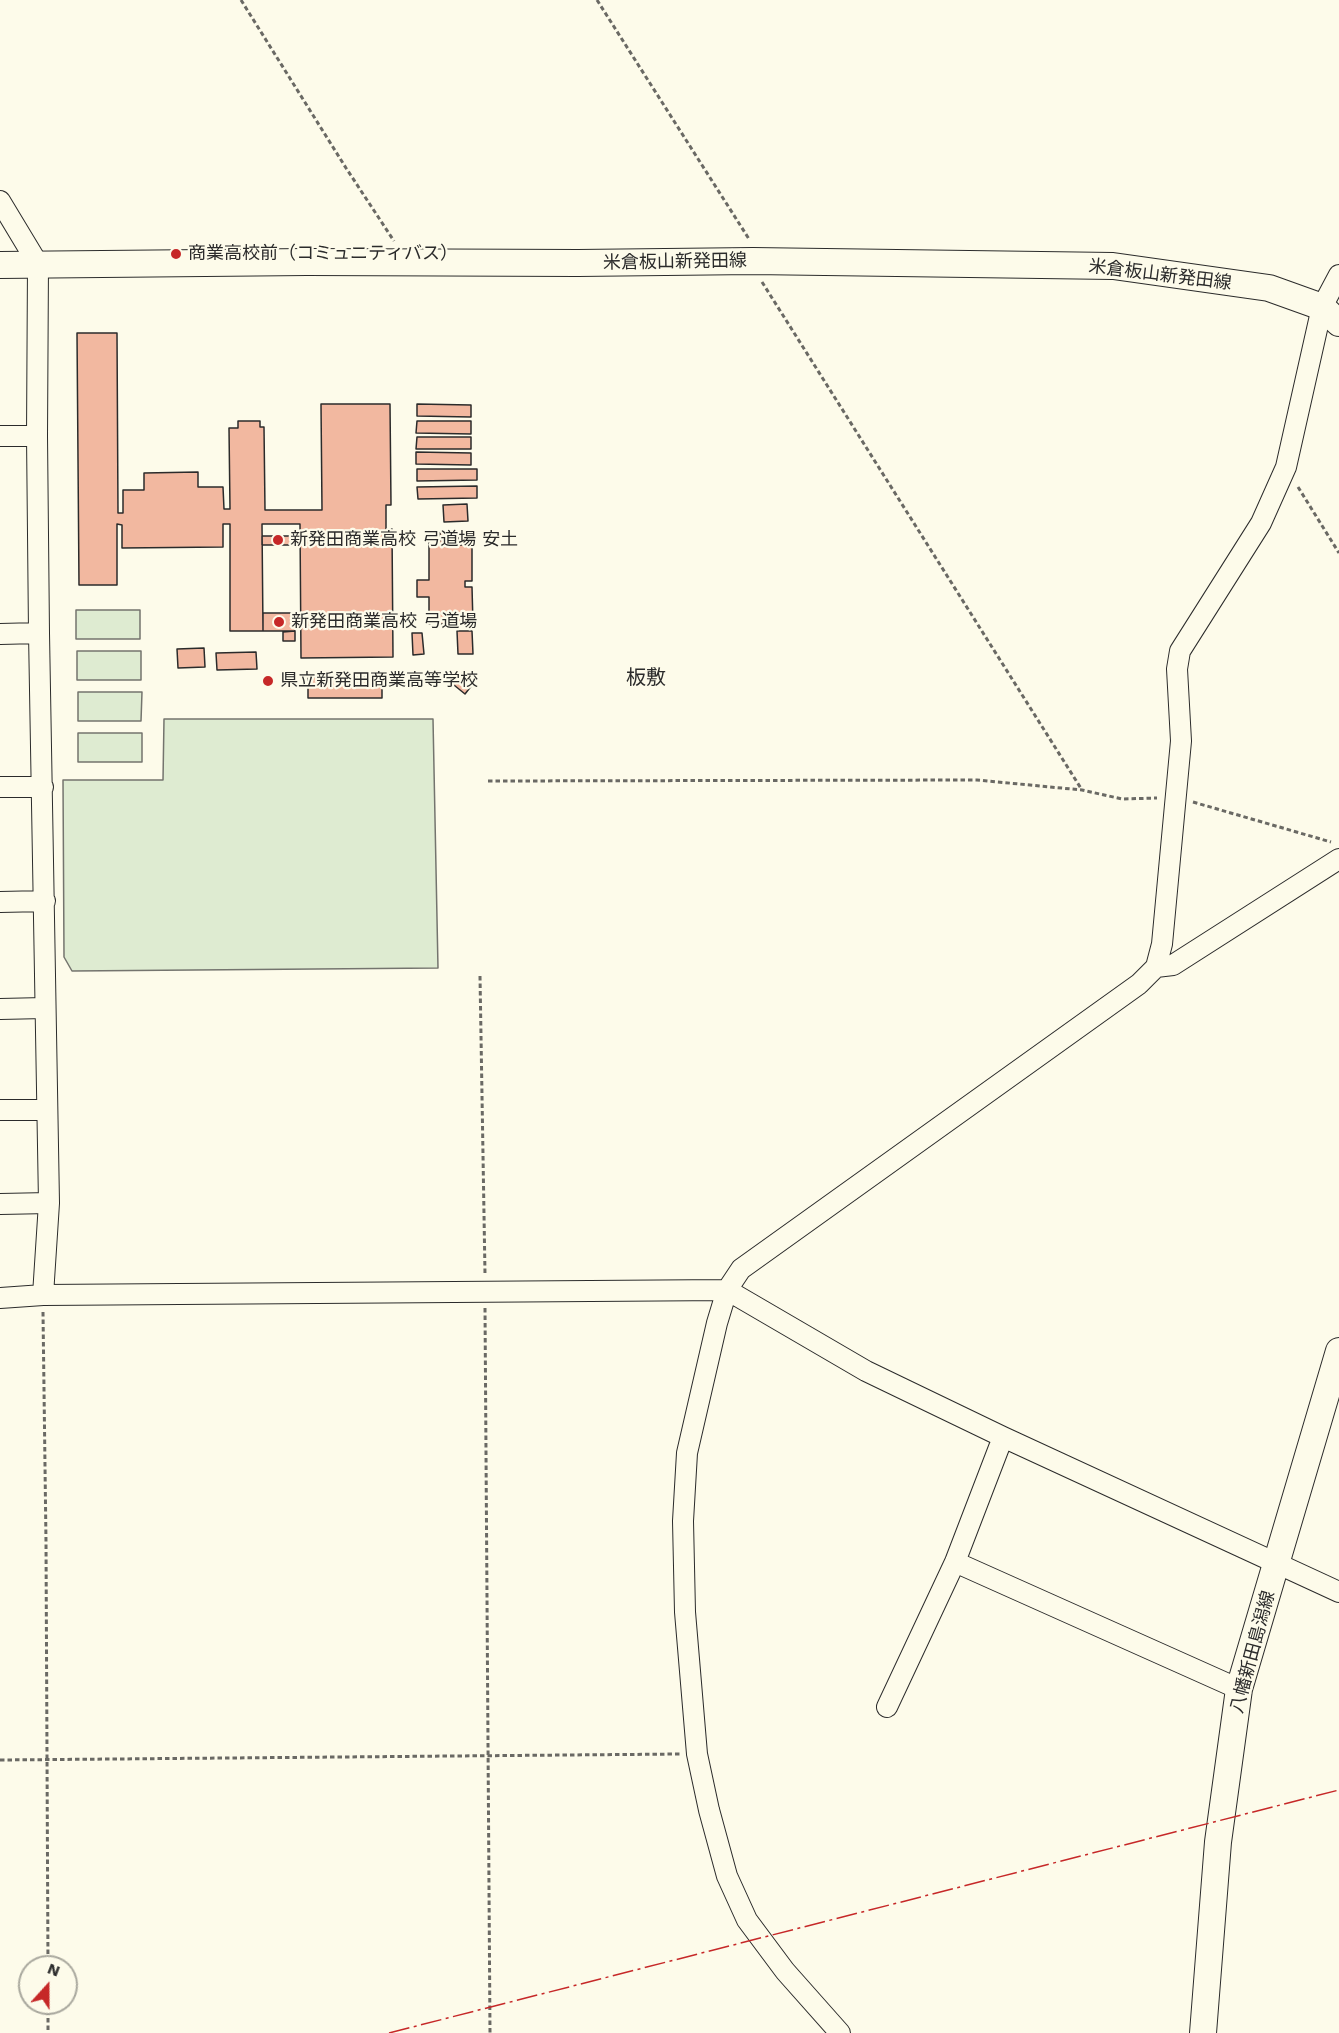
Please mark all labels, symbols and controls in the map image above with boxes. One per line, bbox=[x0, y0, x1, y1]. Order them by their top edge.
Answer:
place label: 商業高校前（コミュニティバス） bbox=[188, 243, 458, 265]
marker: 商業高校前（コミュニティバス） bbox=[169, 247, 183, 261]
street label: 米倉板山新発田線 bbox=[603, 250, 747, 274]
street label: 米倉板山新発田線 bbox=[1087, 256, 1233, 294]
place label: 新発田商業高校 弓道場 安土 bbox=[290, 529, 518, 551]
marker: 新発田商業高校 弓道場 安土 bbox=[271, 533, 285, 547]
place label: 新発田商業高校 弓道場 bbox=[291, 611, 477, 633]
marker: 新発田商業高校 弓道場 bbox=[272, 615, 286, 629]
district label: 板敷 bbox=[626, 666, 666, 690]
place label: 県立新発田商業高等学校 bbox=[280, 670, 478, 692]
marker: 県立新発田商業高等学校 bbox=[261, 674, 275, 688]
street label: 八幡新田島潟線 bbox=[1226, 1588, 1280, 1716]
north arrow bbox=[18, 1955, 78, 2015]
text: N bbox=[45, 1959, 63, 1981]

